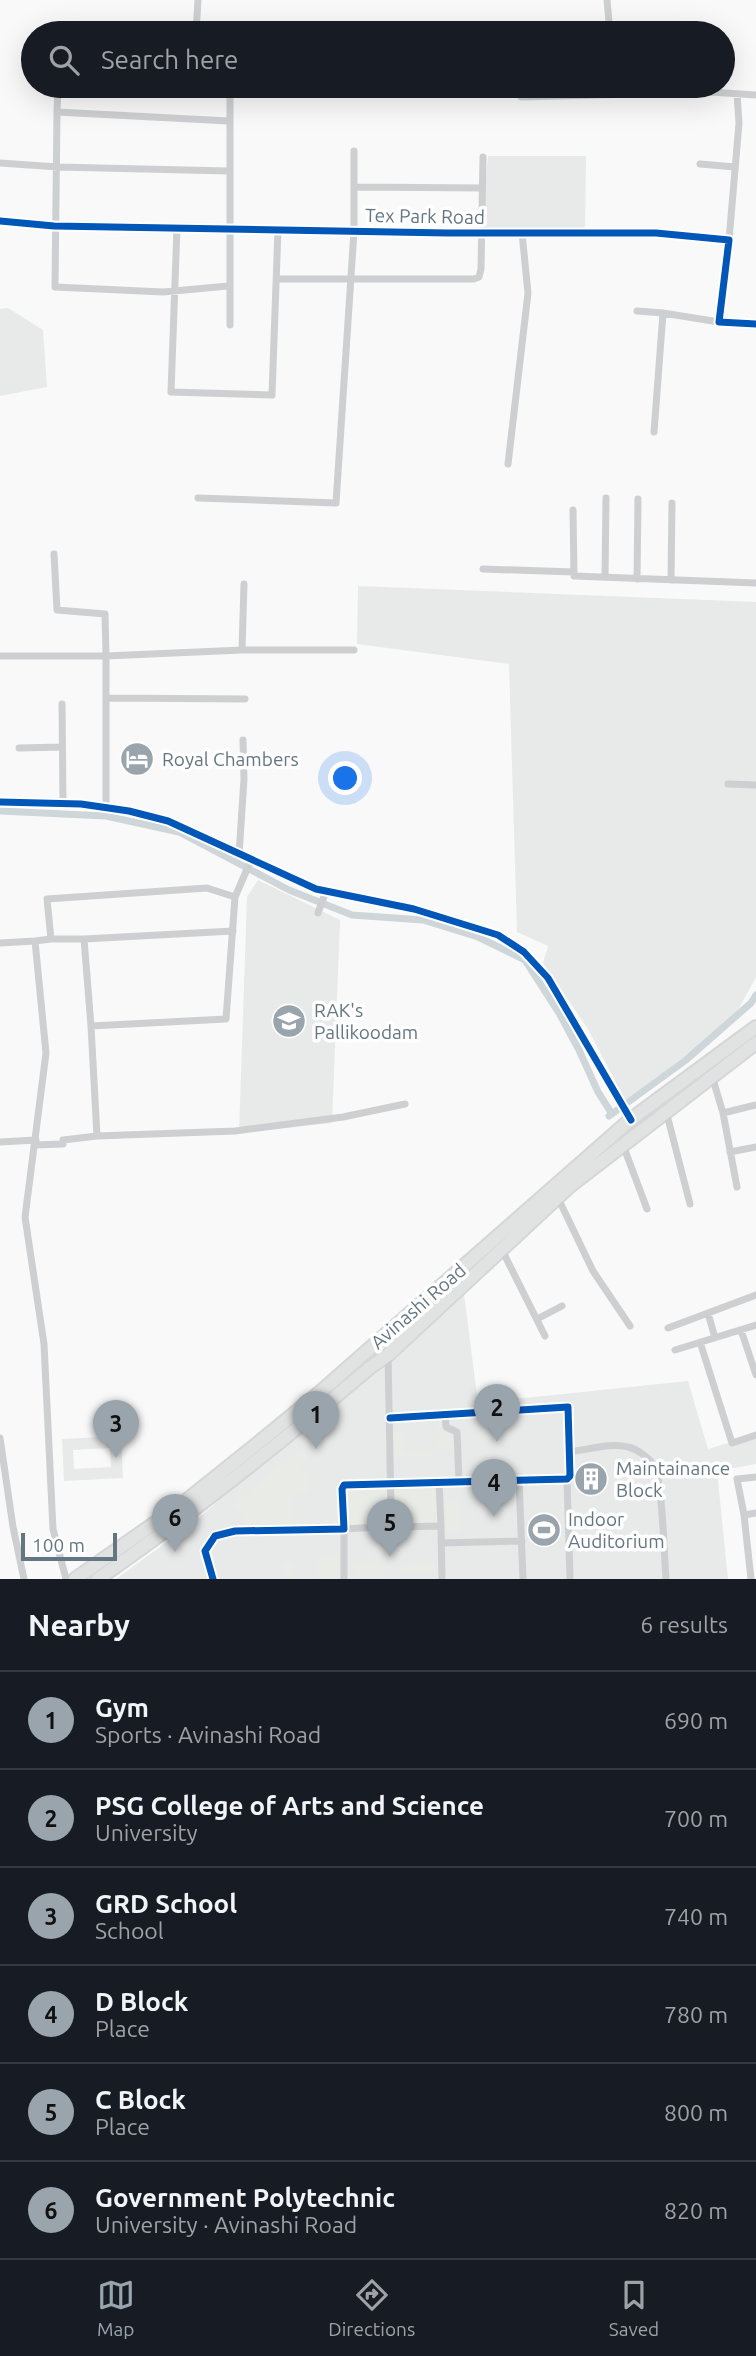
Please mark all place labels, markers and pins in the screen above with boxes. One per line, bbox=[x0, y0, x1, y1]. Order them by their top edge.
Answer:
hotel icon: Royal Chambers bbox=[118, 740, 156, 778]
place label: Royal Chambers bbox=[162, 748, 299, 770]
place label: RAK's Pallikoodam bbox=[314, 999, 418, 1043]
school or university icon: RAK's Pallikoodam bbox=[270, 1002, 308, 1040]
pin: 2 bbox=[474, 1384, 520, 1442]
pin: 1 bbox=[293, 1391, 339, 1449]
pin: 3 bbox=[93, 1400, 139, 1458]
place label: Maintainance Block bbox=[616, 1457, 730, 1501]
pin: 4 bbox=[471, 1459, 517, 1517]
building icon: Maintainance Block bbox=[572, 1460, 610, 1498]
pin: 6 bbox=[152, 1494, 198, 1552]
pin: 5 bbox=[367, 1499, 413, 1557]
place label: Indoor Auditorium bbox=[568, 1508, 665, 1552]
sports icon: Indoor Auditorium bbox=[525, 1511, 563, 1549]

